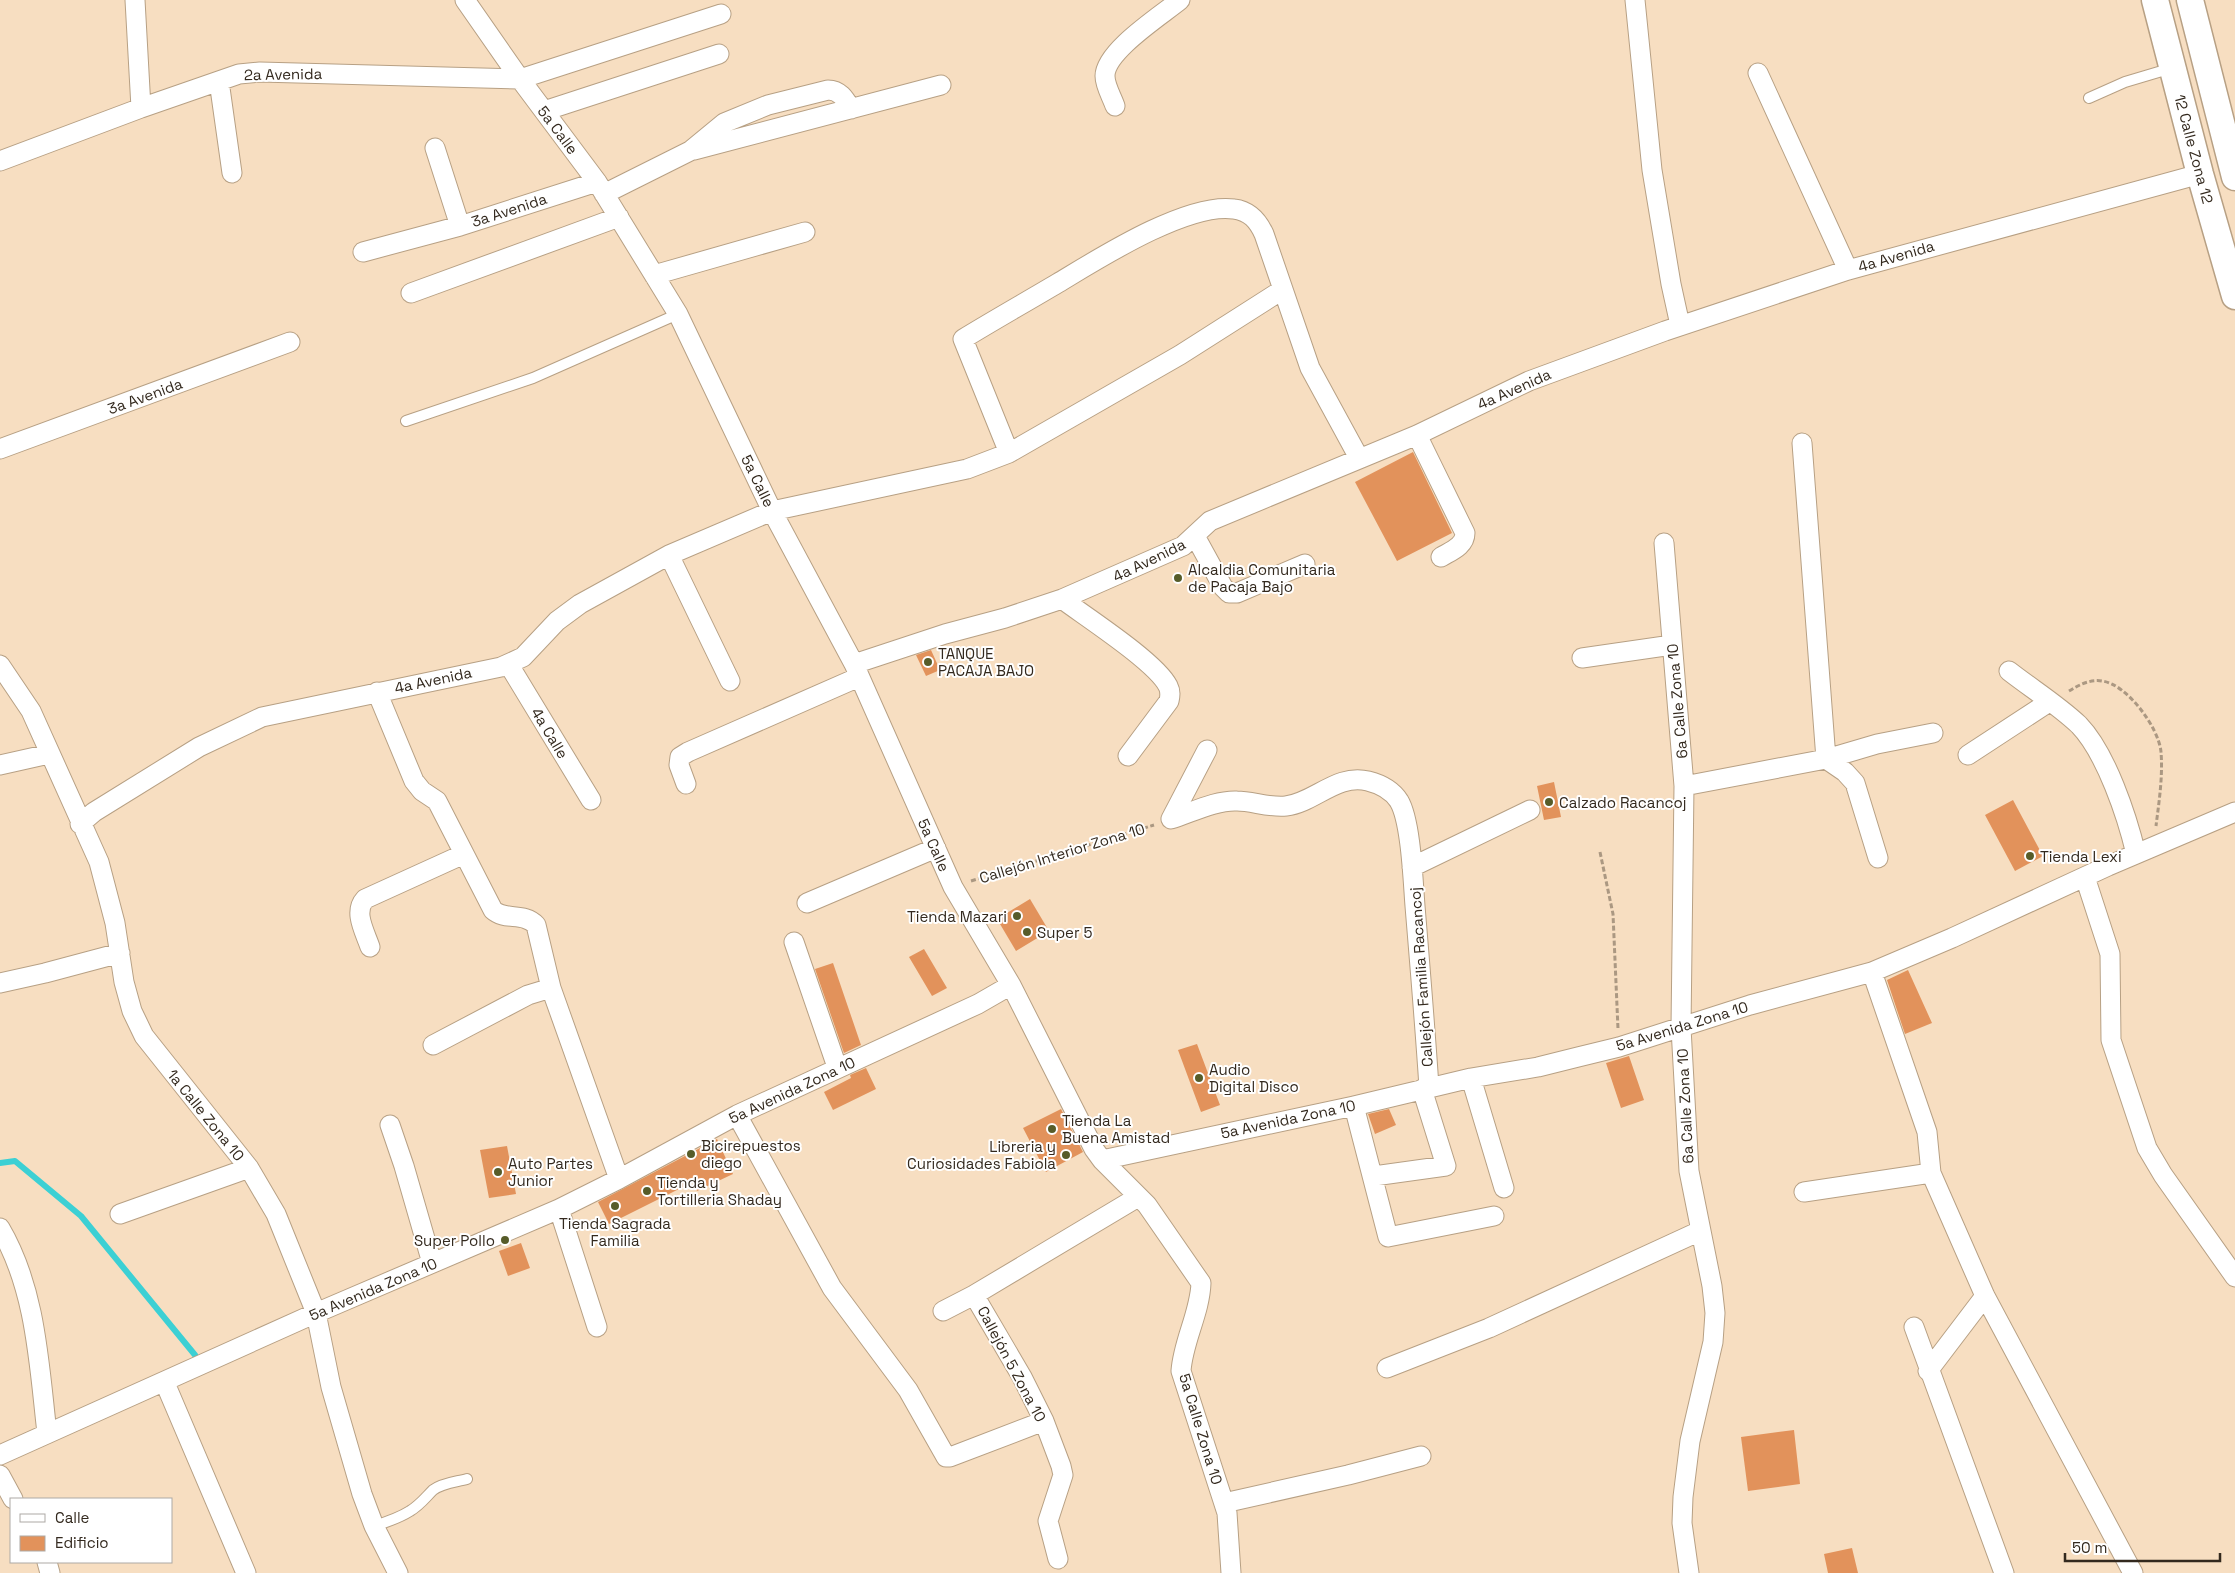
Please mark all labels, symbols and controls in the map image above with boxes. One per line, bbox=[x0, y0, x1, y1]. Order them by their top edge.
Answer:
street label: 2a Avenida bbox=[244, 64, 323, 84]
street label: 12 Calle Zona 12 bbox=[2170, 92, 2218, 206]
street label: 5a Calle bbox=[534, 102, 582, 158]
street label: 3a Avenida bbox=[469, 189, 550, 231]
street label: 4a Avenida bbox=[1856, 236, 1937, 276]
street label: 4a Avenida bbox=[1474, 364, 1554, 414]
street label: 3a Avenida bbox=[105, 374, 185, 418]
street label: 5a Calle bbox=[737, 452, 779, 510]
street label: 4a Avenida bbox=[1109, 534, 1189, 586]
place label: Alcaldia Comunitaria de Pacaja Bajo bbox=[1188, 560, 1336, 596]
marker: Alcaldia Comunitaria de Pacaja Bajo bbox=[1172, 572, 1184, 584]
street label: 6a Calle Zona 10 bbox=[1663, 643, 1691, 759]
place label: TANQUE PACAJA BAJO bbox=[938, 644, 1034, 680]
marker: TANQUE PACAJA BAJO bbox=[922, 656, 934, 668]
street label: 4a Avenida bbox=[393, 662, 474, 697]
street label: 4a Calle bbox=[527, 704, 573, 762]
place label: Calzado Racancoj bbox=[1559, 793, 1687, 812]
marker: Calzado Racancoj bbox=[1543, 796, 1555, 808]
street label: 5a Calle bbox=[914, 816, 954, 875]
street label: Callejón Interior Zona 10 bbox=[977, 819, 1147, 887]
place label: Tienda Lexi bbox=[2040, 847, 2122, 866]
marker: Tienda Lexi bbox=[2024, 850, 2036, 862]
street label: Callejón Familia Racancoj bbox=[1405, 886, 1437, 1068]
place label: Tienda Mazari bbox=[907, 907, 1007, 926]
marker: Tienda Mazari bbox=[1011, 910, 1023, 922]
place label: Super 5 bbox=[1037, 923, 1092, 942]
marker: Super 5 bbox=[1021, 926, 1033, 938]
street label: 5a Avenida Zona 10 bbox=[1614, 997, 1750, 1055]
street label: 6a Calle Zona 10 bbox=[1672, 1048, 1698, 1164]
street label: 5a Avenida Zona 10 bbox=[726, 1052, 858, 1128]
place label: Audio Digital Disco bbox=[1209, 1060, 1299, 1096]
street label: 1a Calle Zona 10 bbox=[163, 1065, 249, 1165]
marker: Audio Digital Disco bbox=[1193, 1072, 1205, 1084]
street label: 5a Avenida Zona 10 bbox=[1219, 1095, 1357, 1143]
place label: Tienda La Buena Amistad bbox=[1062, 1111, 1170, 1147]
marker: Tienda La Buena Amistad bbox=[1046, 1123, 1058, 1135]
place label: Bicirepuestos diego bbox=[701, 1136, 801, 1172]
place label: Libreria y Curiosidades Fabiola bbox=[907, 1137, 1056, 1173]
marker: Bicirepuestos diego bbox=[685, 1148, 697, 1160]
marker: Libreria y Curiosidades Fabiola bbox=[1060, 1149, 1072, 1161]
place label: Auto Partes Junior bbox=[508, 1154, 593, 1190]
marker: Auto Partes Junior bbox=[492, 1166, 504, 1178]
place label: Tienda y Tortilleria Shaday bbox=[657, 1173, 782, 1209]
marker: Tienda y Tortilleria Shaday bbox=[641, 1185, 653, 1197]
marker: Tienda Sagrada Familia bbox=[609, 1200, 621, 1212]
place label: Tienda Sagrada Familia bbox=[559, 1214, 671, 1250]
place label: Super Pollo bbox=[414, 1231, 495, 1250]
marker: Super Pollo bbox=[499, 1234, 511, 1246]
street label: 5a Avenida Zona 10 bbox=[306, 1253, 440, 1325]
street label: Callejón 5 Zona 10 bbox=[973, 1303, 1051, 1425]
street label: 5a Calle Zona 10 bbox=[1175, 1371, 1227, 1487]
legend bbox=[10, 1498, 172, 1563]
text: Calle bbox=[55, 1508, 90, 1527]
scale bar bbox=[2065, 1530, 2220, 1562]
text: Edificio bbox=[55, 1533, 109, 1552]
text: 50 m bbox=[2072, 1538, 2107, 1557]

